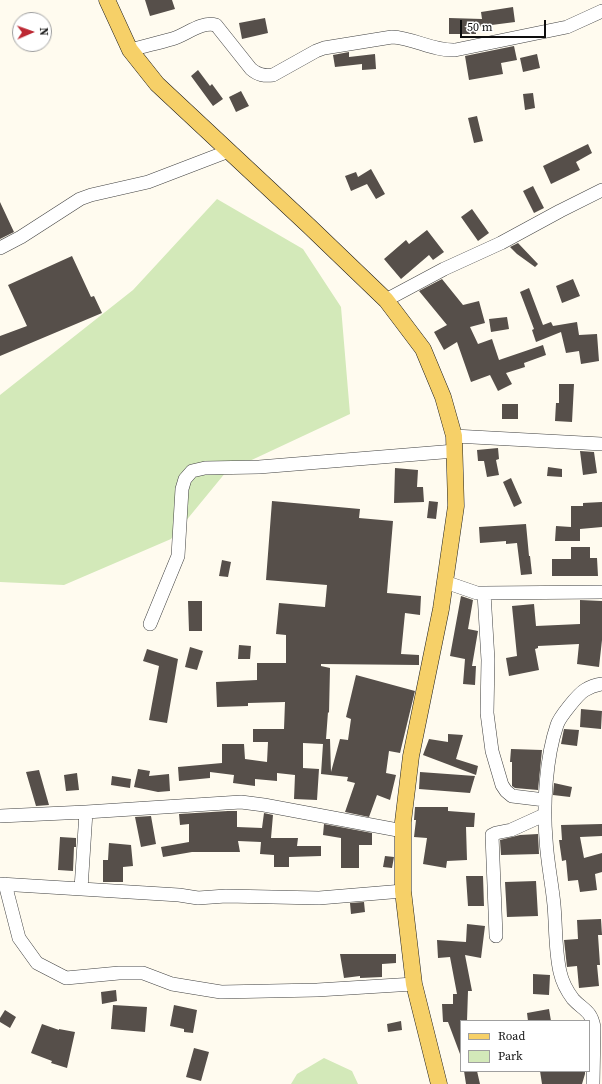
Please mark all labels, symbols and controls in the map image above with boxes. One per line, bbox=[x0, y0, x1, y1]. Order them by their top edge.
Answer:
north arrow bbox=[12, 12, 52, 52]
scale bar bbox=[462, 12, 548, 38]
text: 50 m bbox=[467, 19, 493, 35]
text: N bbox=[36, 27, 51, 36]
legend bbox=[460, 1020, 590, 1072]
text: Road bbox=[498, 1028, 525, 1044]
text: Park bbox=[498, 1048, 523, 1064]

